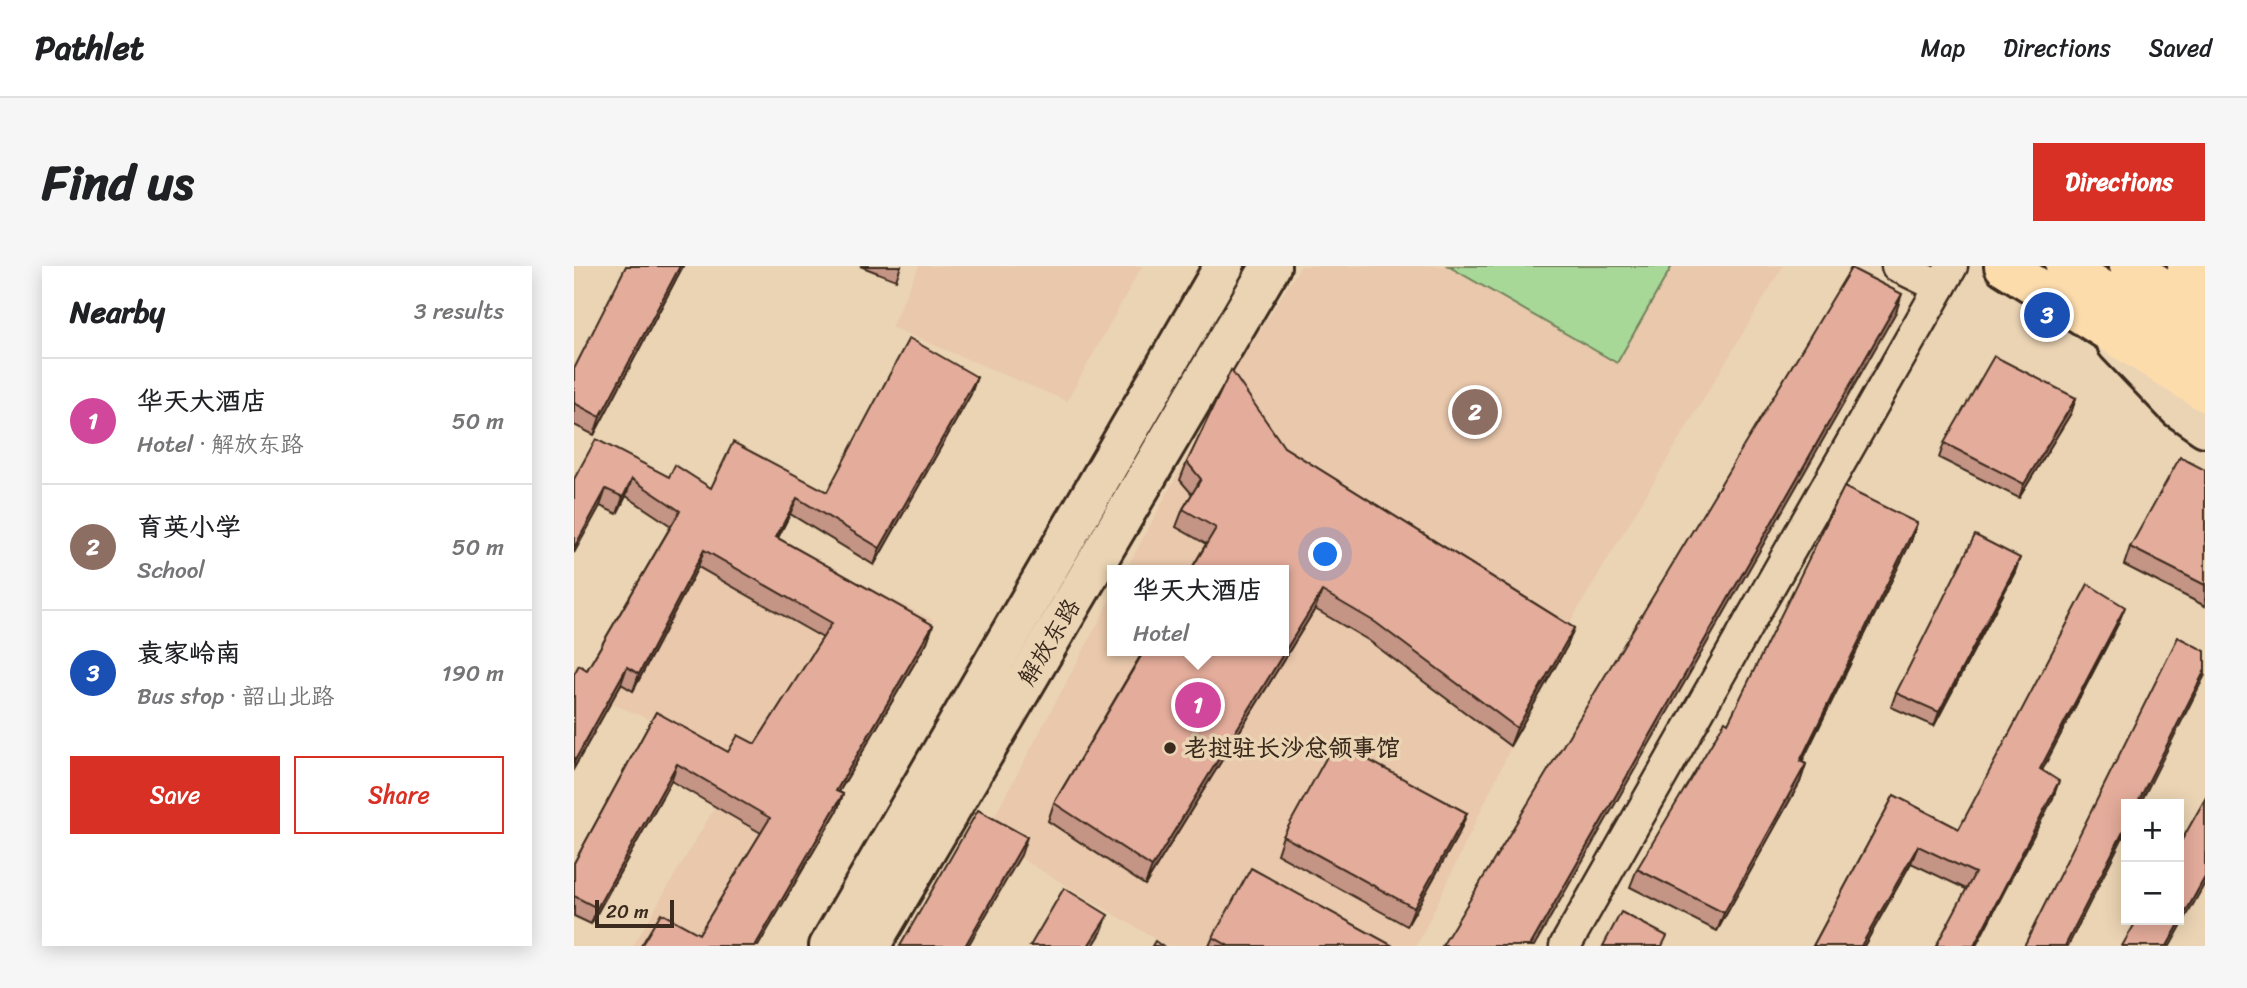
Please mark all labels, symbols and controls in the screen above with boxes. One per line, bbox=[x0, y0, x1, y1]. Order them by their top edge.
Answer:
text: Pathlet bbox=[35, 19, 144, 77]
text: Map bbox=[1921, 27, 1965, 69]
text: Directions bbox=[2003, 27, 2111, 69]
text: Saved bbox=[2149, 27, 2212, 69]
text: Find us bbox=[42, 139, 194, 226]
button: Directions bbox=[2033, 143, 2205, 221]
text: Nearby bbox=[70, 285, 165, 339]
pin: 3 bbox=[2024, 289, 2070, 341]
text: 3 results bbox=[414, 291, 504, 332]
text: 华天大酒店 bbox=[137, 378, 267, 424]
pin: 2 bbox=[1452, 386, 1498, 438]
text: 1 bbox=[88, 401, 98, 442]
text: 50 m bbox=[452, 401, 504, 442]
text: Hotel · 解放东路 bbox=[137, 424, 304, 465]
text: 育英小学 bbox=[137, 504, 241, 550]
text: 2 bbox=[86, 527, 100, 568]
text: 50 m bbox=[452, 527, 504, 568]
your location bbox=[1308, 537, 1342, 571]
text: School bbox=[137, 550, 205, 591]
popup bbox=[1107, 565, 1289, 656]
text: 华天大酒店 bbox=[1133, 567, 1263, 613]
street label: 解放东路 bbox=[1006, 590, 1092, 694]
text: Hotel bbox=[1133, 613, 1189, 654]
text: 袁家岭南 bbox=[137, 630, 241, 676]
text: 3 bbox=[87, 653, 99, 694]
text: 190 m bbox=[442, 653, 504, 694]
text: Bus stop · 韶山北路 bbox=[137, 676, 334, 717]
pin: 1 bbox=[1175, 679, 1221, 731]
place label: 老挝驻长沙总领事馆 bbox=[1184, 727, 1400, 769]
marker: 老挝驻长沙总领事馆 bbox=[1162, 740, 1178, 756]
button: Save bbox=[70, 756, 280, 834]
button: Share bbox=[294, 756, 504, 834]
map controls bbox=[2121, 799, 2184, 925]
button: + bbox=[2121, 799, 2184, 862]
button: − bbox=[2121, 862, 2184, 925]
text: 20 m bbox=[606, 895, 649, 928]
scale bar bbox=[595, 897, 674, 929]

